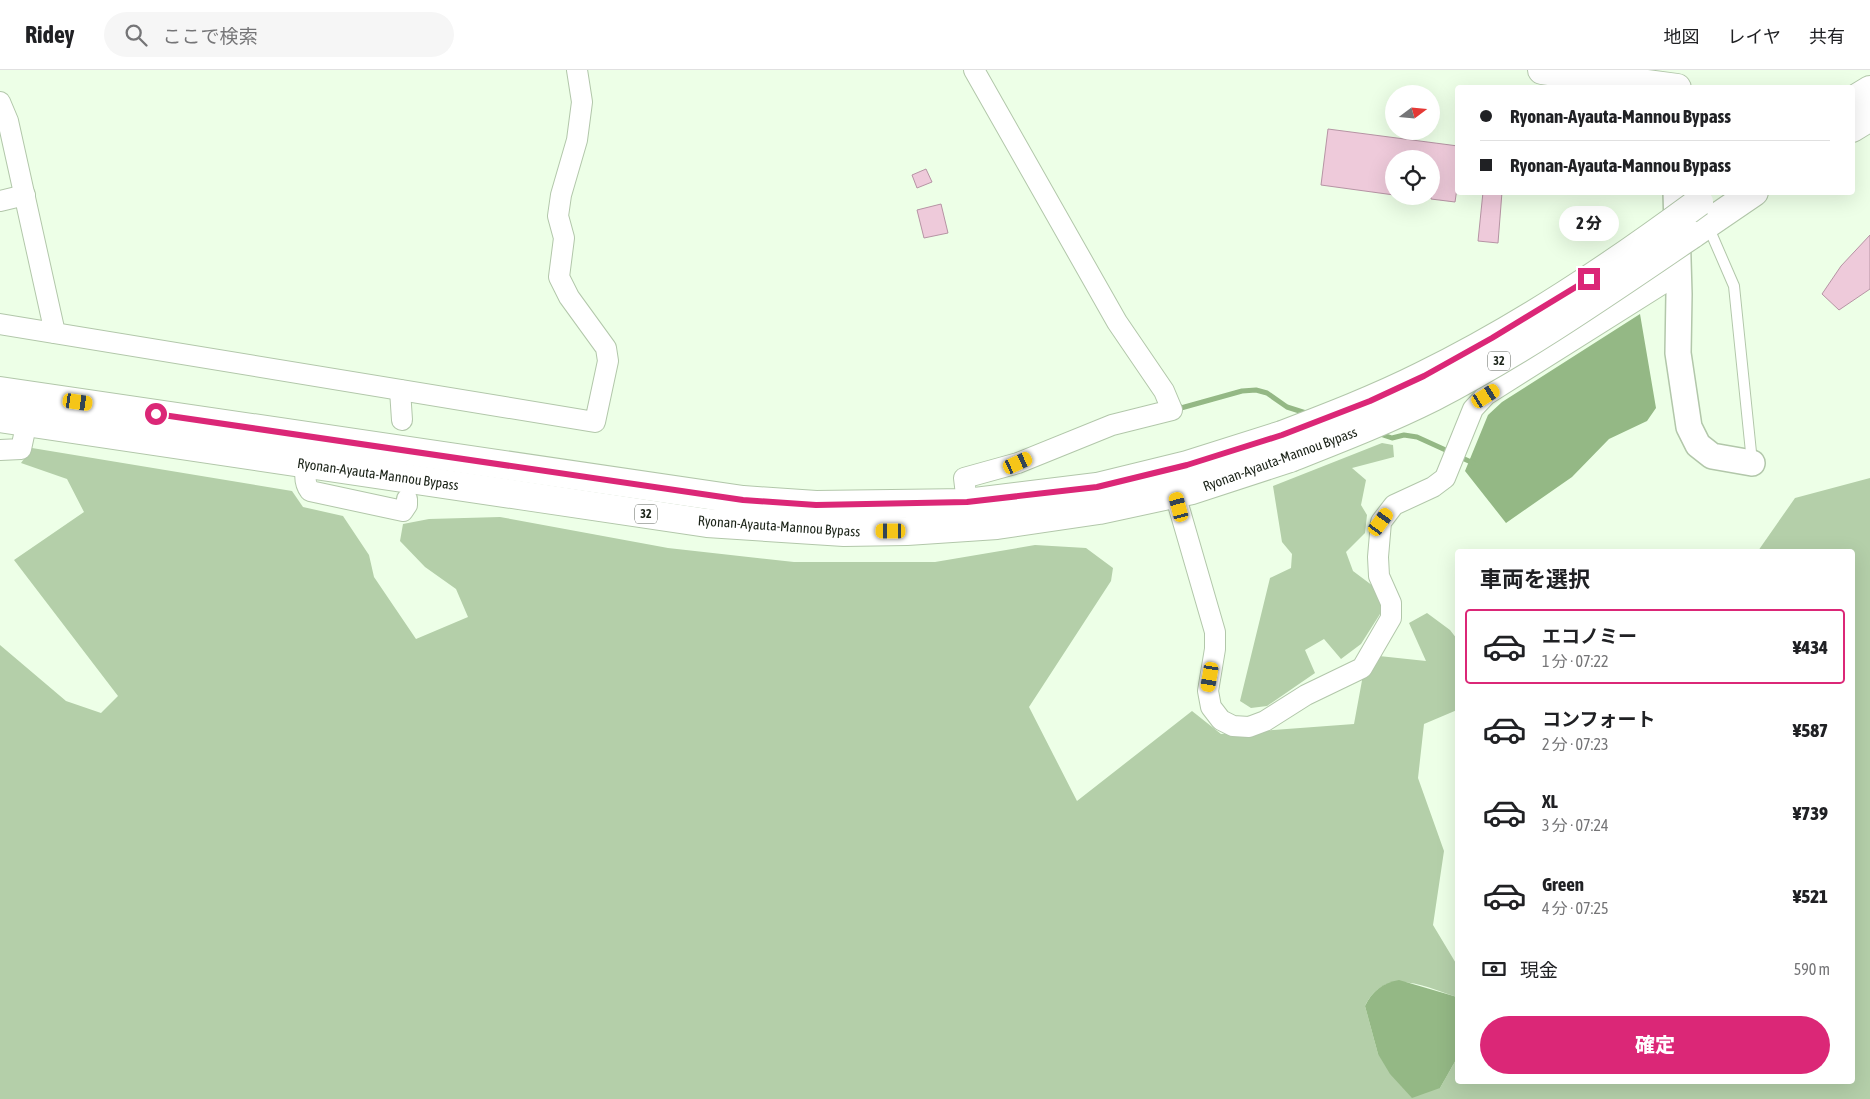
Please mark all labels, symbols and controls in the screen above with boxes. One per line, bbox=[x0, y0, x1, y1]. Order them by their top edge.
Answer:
search box bbox=[104, 12, 454, 57]
text: Ridey bbox=[25, 21, 74, 48]
icon: search bbox=[122, 21, 150, 49]
text: ここで検索 bbox=[162, 25, 257, 47]
text: 地図 bbox=[1664, 26, 1700, 47]
text: レイヤ bbox=[1728, 26, 1781, 47]
text: 共有 bbox=[1809, 26, 1845, 47]
north arrow bbox=[1385, 85, 1440, 140]
map controls bbox=[1385, 85, 1440, 205]
text: Ryonan-Ayauta-Mannou Bypass bbox=[1510, 105, 1731, 127]
button: locate bbox=[1385, 150, 1440, 205]
text: Ryonan-Ayauta-Mannou Bypass bbox=[1510, 154, 1731, 176]
callout: 2 分 bbox=[1559, 206, 1619, 242]
text: 2 分 bbox=[1576, 214, 1602, 232]
route end bbox=[1578, 268, 1600, 290]
road number: 32 bbox=[1488, 352, 1510, 370]
car bbox=[1469, 382, 1502, 410]
car bbox=[62, 392, 93, 412]
route start bbox=[145, 403, 167, 425]
street label: Ryonan-Ayauta-Mannou Bypass bbox=[1201, 424, 1359, 494]
car bbox=[1001, 450, 1034, 476]
street label: Ryonan-Ayauta-Mannou Bypass bbox=[296, 455, 460, 493]
car bbox=[1167, 491, 1190, 523]
road number: 32 bbox=[635, 504, 657, 524]
car bbox=[1366, 505, 1395, 539]
street label: Ryonan-Ayauta-Mannou Bypass bbox=[697, 512, 861, 540]
car bbox=[876, 524, 906, 539]
text: 車両を選択 bbox=[1480, 566, 1590, 592]
icon: car bbox=[1482, 624, 1527, 669]
text: エコノミー bbox=[1542, 625, 1637, 647]
text: ¥434 bbox=[1793, 636, 1828, 658]
text: 1 分 · 07:22 bbox=[1542, 652, 1608, 670]
car bbox=[1200, 661, 1219, 693]
icon: car bbox=[1482, 707, 1527, 752]
text: コンフォート bbox=[1542, 708, 1655, 730]
text: ¥587 bbox=[1793, 719, 1828, 741]
text: 2 分 · 07:23 bbox=[1542, 735, 1608, 753]
icon: car bbox=[1482, 790, 1527, 835]
text: XL bbox=[1542, 790, 1558, 812]
text: ¥739 bbox=[1793, 802, 1828, 824]
text: 3 分 · 07:24 bbox=[1542, 816, 1608, 834]
icon: car bbox=[1482, 873, 1527, 918]
text: Green bbox=[1542, 873, 1584, 895]
text: ¥521 bbox=[1793, 885, 1828, 907]
text: 4 分 · 07:25 bbox=[1542, 899, 1608, 917]
icon: cash bbox=[1480, 955, 1508, 983]
text: 現金 bbox=[1520, 959, 1558, 981]
text: 590 m bbox=[1794, 960, 1830, 978]
button: 確定 bbox=[1480, 1016, 1830, 1074]

